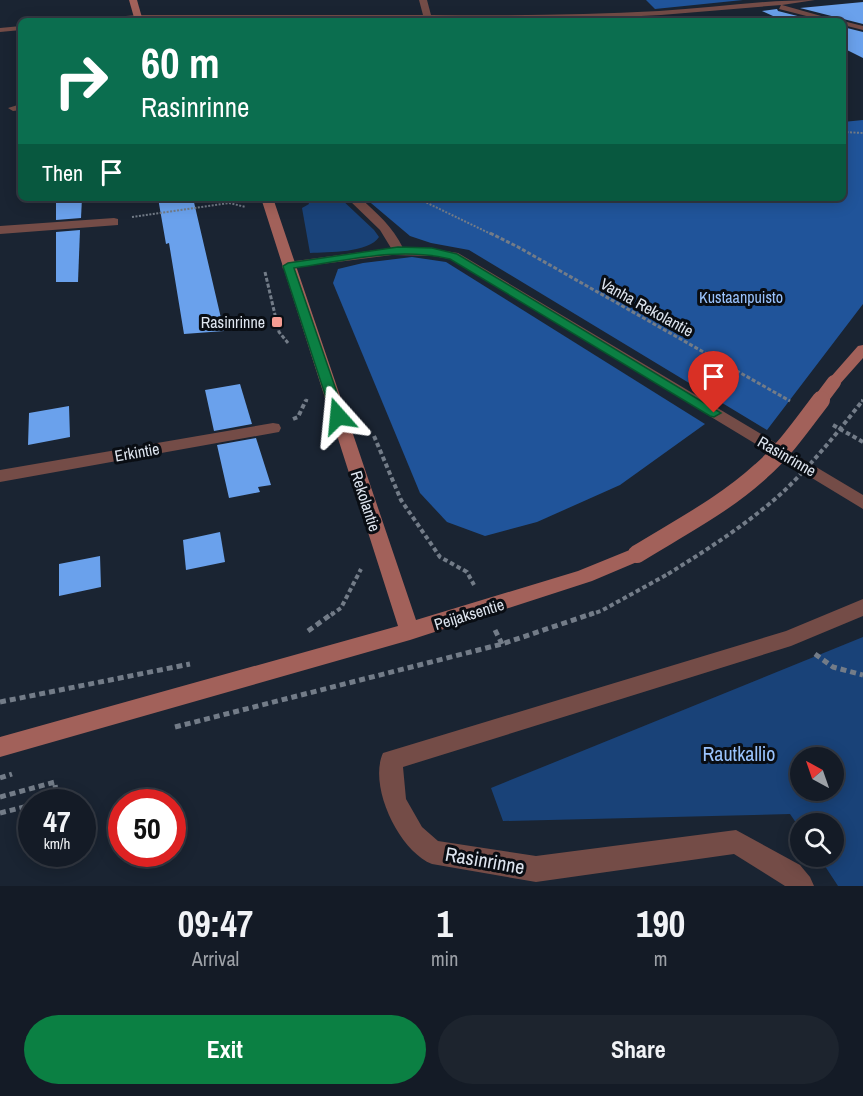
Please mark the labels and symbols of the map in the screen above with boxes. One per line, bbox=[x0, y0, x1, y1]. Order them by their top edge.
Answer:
street label: Vanha Rekolantie bbox=[596, 272, 698, 342]
park label: Kustaanpuisto bbox=[699, 286, 783, 308]
place label: Rasinrinne bbox=[201, 311, 265, 333]
marker: Rasinrinne bbox=[270, 315, 284, 329]
pin bbox=[688, 351, 739, 413]
position arrow bbox=[306, 384, 370, 448]
street label: Rasinrinne bbox=[754, 430, 820, 482]
street label: Erkintie bbox=[113, 437, 161, 467]
street label: Rekolantie bbox=[346, 468, 386, 534]
street label: Peijaksentie bbox=[431, 593, 507, 635]
park label: Rautkallio bbox=[703, 740, 775, 767]
north arrow bbox=[790, 747, 844, 801]
speed limit sign: 50 bbox=[108, 789, 186, 867]
street label: Rasinrinne bbox=[443, 840, 527, 880]

